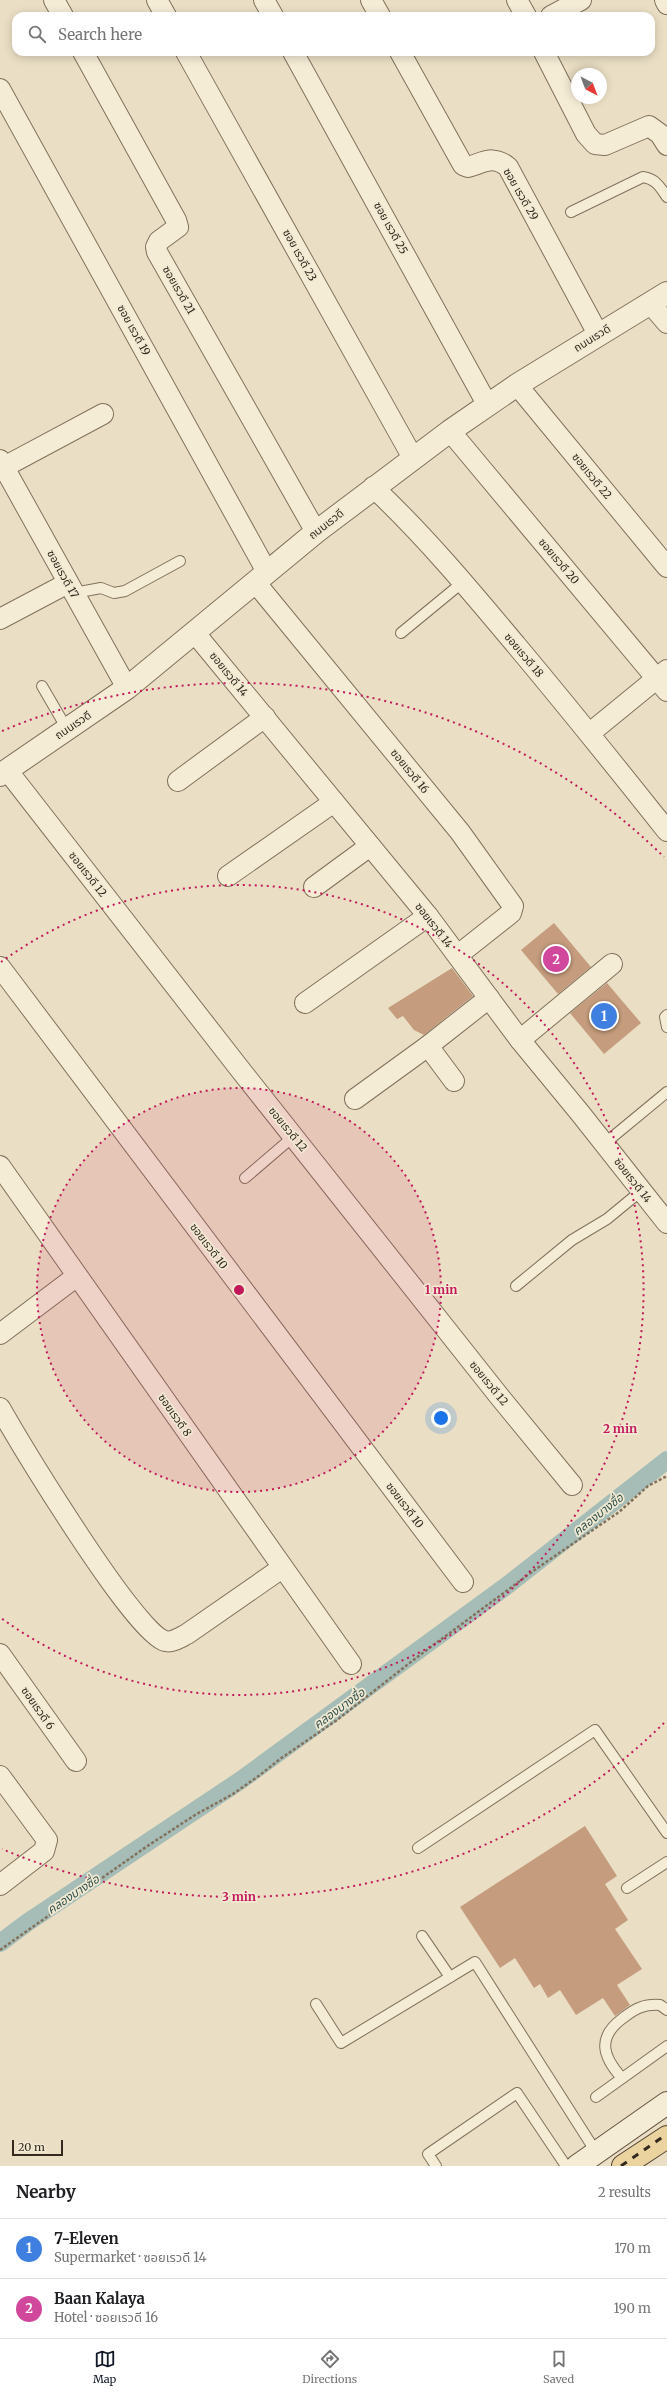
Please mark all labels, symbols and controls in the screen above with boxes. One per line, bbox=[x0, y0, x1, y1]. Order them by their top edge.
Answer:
search box bbox=[12, 12, 655, 56]
icon: search bbox=[26, 23, 48, 45]
text: Search here bbox=[58, 25, 142, 44]
north arrow bbox=[571, 68, 607, 104]
street label: ซอย เรวดี 29 bbox=[500, 165, 542, 223]
street label: ซอย เรวดี 25 bbox=[371, 199, 411, 257]
street label: ซอย เรวดี 23 bbox=[280, 227, 320, 283]
street label: ซอยเรวดี 21 bbox=[160, 263, 198, 317]
street label: ซอย เรวดี 19 bbox=[114, 302, 154, 358]
street label: ถนนเรวดี bbox=[571, 321, 613, 355]
street label: ซอยเรวดี 22 bbox=[569, 450, 615, 502]
street label: ถนนเรวดี bbox=[306, 506, 346, 542]
street label: ซอยเรวดี 20 bbox=[536, 535, 582, 587]
street label: ซอยเรวดี 17 bbox=[44, 547, 82, 601]
street label: ซอยเรวดี 18 bbox=[501, 630, 547, 680]
street label: ซอยเรวดี 14 bbox=[207, 649, 251, 699]
street label: ถนนเรวดี bbox=[52, 708, 94, 742]
street label: ซอยเรวดี 16 bbox=[388, 746, 432, 796]
street label: ซอยเรวดี 12 bbox=[66, 849, 110, 899]
street label: ซอยเรวดี 14 bbox=[412, 900, 456, 951]
pin: 2 bbox=[543, 944, 569, 974]
pin: 1 bbox=[591, 1001, 617, 1031]
street label: ซอยเรวดี 12 bbox=[266, 1104, 310, 1154]
street label: ซอยเรวดี 14 bbox=[611, 1155, 655, 1206]
street label: ซอยเรวดี 10 bbox=[187, 1220, 231, 1272]
text: 1 min bbox=[425, 1282, 457, 1297]
centre of rings bbox=[232, 1283, 246, 1297]
street label: ซอยเรวดี 12 bbox=[467, 1358, 511, 1408]
street label: ซอยเรวดี 8 bbox=[155, 1391, 195, 1439]
your location bbox=[431, 1408, 451, 1428]
text: 2 min bbox=[603, 1421, 637, 1436]
street label: ซอยเรวดี 10 bbox=[383, 1479, 427, 1531]
water label: คลองบางซื่อ bbox=[569, 1488, 627, 1538]
water label: คลองบางซื่อ bbox=[310, 1683, 368, 1732]
street label: ซอยเรวดี 6 bbox=[18, 1684, 58, 1732]
water label: คลองบางซื่อ bbox=[44, 1870, 103, 1917]
text: 3 min bbox=[222, 1889, 256, 1904]
scale bar bbox=[12, 2138, 63, 2157]
text: 20 m bbox=[18, 2140, 45, 2154]
text: Nearby bbox=[16, 2181, 76, 2203]
text: 2 results bbox=[598, 2184, 651, 2201]
text: 7-Eleven bbox=[54, 2229, 119, 2248]
text: 1 bbox=[26, 2240, 32, 2257]
text: 170 m bbox=[614, 2240, 651, 2257]
text: Supermarket · ซอยเรวดี 14 bbox=[54, 2249, 207, 2266]
text: Baan Kalaya bbox=[54, 2289, 145, 2308]
text: 2 bbox=[25, 2300, 33, 2317]
text: 190 m bbox=[614, 2300, 651, 2317]
text: Hotel · ซอยเรวดี 16 bbox=[54, 2309, 158, 2326]
tab: Map bbox=[93, 2348, 116, 2386]
tab: Directions bbox=[302, 2348, 357, 2386]
tab: Saved bbox=[543, 2348, 574, 2386]

